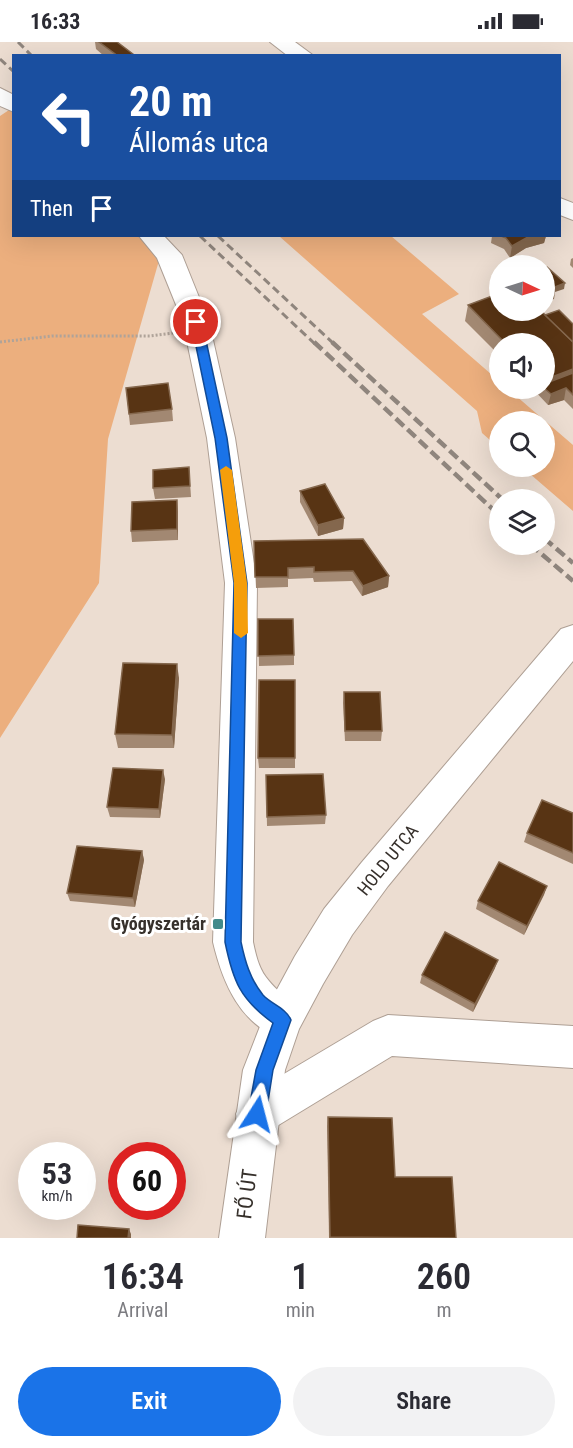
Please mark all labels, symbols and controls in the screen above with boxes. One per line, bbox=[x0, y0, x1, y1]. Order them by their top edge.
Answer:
text: 16:33 bbox=[30, 9, 81, 34]
text: 20 m bbox=[129, 77, 212, 126]
icon: left bbox=[30, 78, 108, 156]
text: Állomás utca bbox=[129, 127, 269, 159]
icon: arrive bbox=[85, 192, 118, 225]
text: Then bbox=[30, 196, 73, 221]
north arrow bbox=[489, 255, 555, 321]
map controls bbox=[489, 255, 555, 555]
pin bbox=[170, 296, 221, 347]
icon: arrive bbox=[179, 305, 212, 338]
button: sound bbox=[489, 333, 555, 399]
button: search bbox=[489, 411, 555, 477]
button: layers bbox=[489, 489, 555, 555]
street label: HOLD UTCA bbox=[353, 820, 423, 899]
place label: Gyógyszertár bbox=[110, 913, 206, 934]
marker: Gyógyszertár bbox=[211, 917, 225, 931]
position arrow bbox=[225, 1082, 289, 1146]
speed limit sign: 60 bbox=[108, 1142, 186, 1220]
text: 53 bbox=[42, 1156, 72, 1191]
street label: FŐ ÚT bbox=[232, 1168, 262, 1220]
text: km/h bbox=[42, 1187, 72, 1205]
text: 16:34 bbox=[102, 1256, 184, 1298]
text: 1 bbox=[291, 1256, 309, 1298]
text: 260 bbox=[417, 1256, 471, 1298]
text: Arrival bbox=[117, 1298, 168, 1322]
text: min bbox=[286, 1298, 315, 1322]
text: m bbox=[436, 1298, 452, 1322]
button: Exit bbox=[18, 1367, 281, 1436]
button: Share bbox=[293, 1367, 555, 1436]

